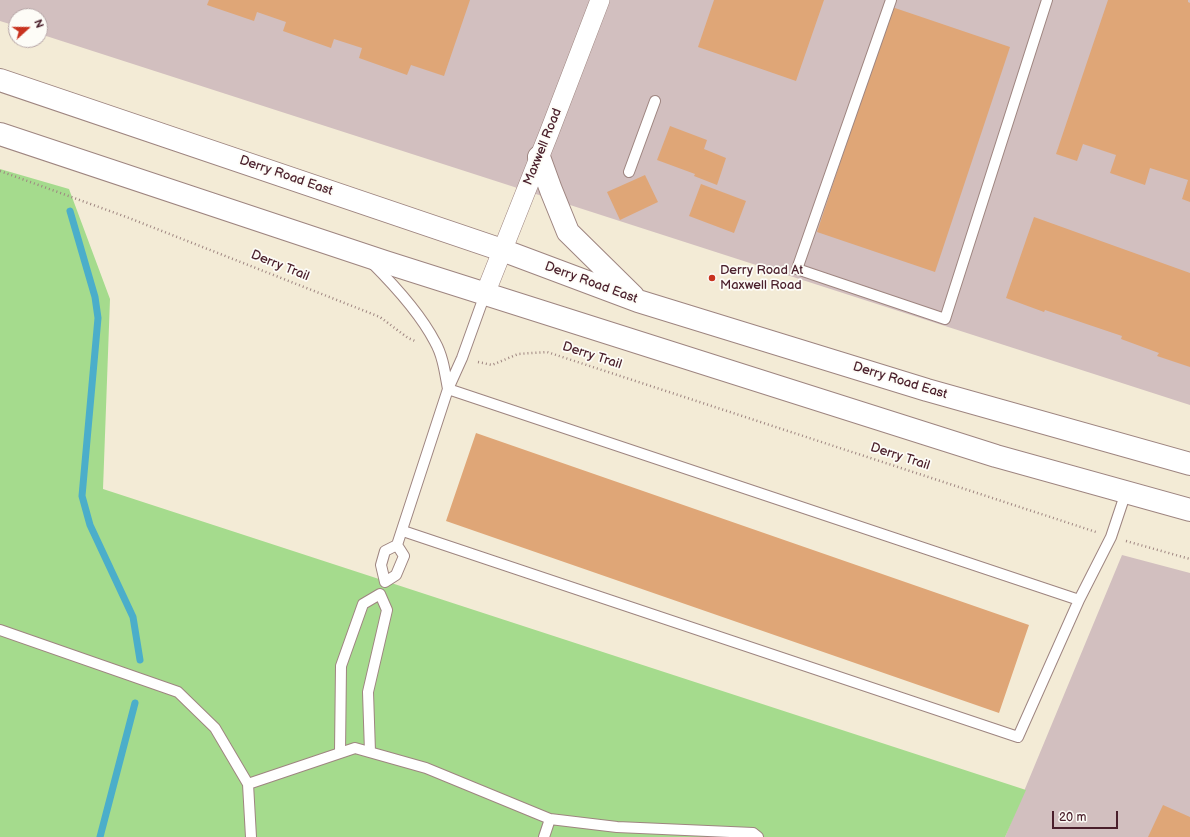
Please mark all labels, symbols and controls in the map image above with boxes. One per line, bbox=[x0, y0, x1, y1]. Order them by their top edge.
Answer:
north arrow bbox=[8, 8, 48, 48]
text: N bbox=[31, 18, 46, 30]
street label: Maxwell Road bbox=[520, 106, 566, 188]
street label: Derry Road East bbox=[237, 153, 335, 199]
street label: Derry Trail bbox=[249, 247, 311, 285]
street label: Derry Road East bbox=[542, 259, 640, 307]
place label: Derry Road At Maxwell Road bbox=[720, 263, 803, 294]
marker: Derry Road At Maxwell Road bbox=[707, 273, 717, 283]
street label: Derry Trail bbox=[560, 339, 624, 373]
street label: Derry Road East bbox=[851, 359, 949, 403]
street label: Derry Trail bbox=[868, 440, 932, 474]
scale bar bbox=[1054, 803, 1120, 829]
text: 20 m bbox=[1059, 810, 1086, 825]

